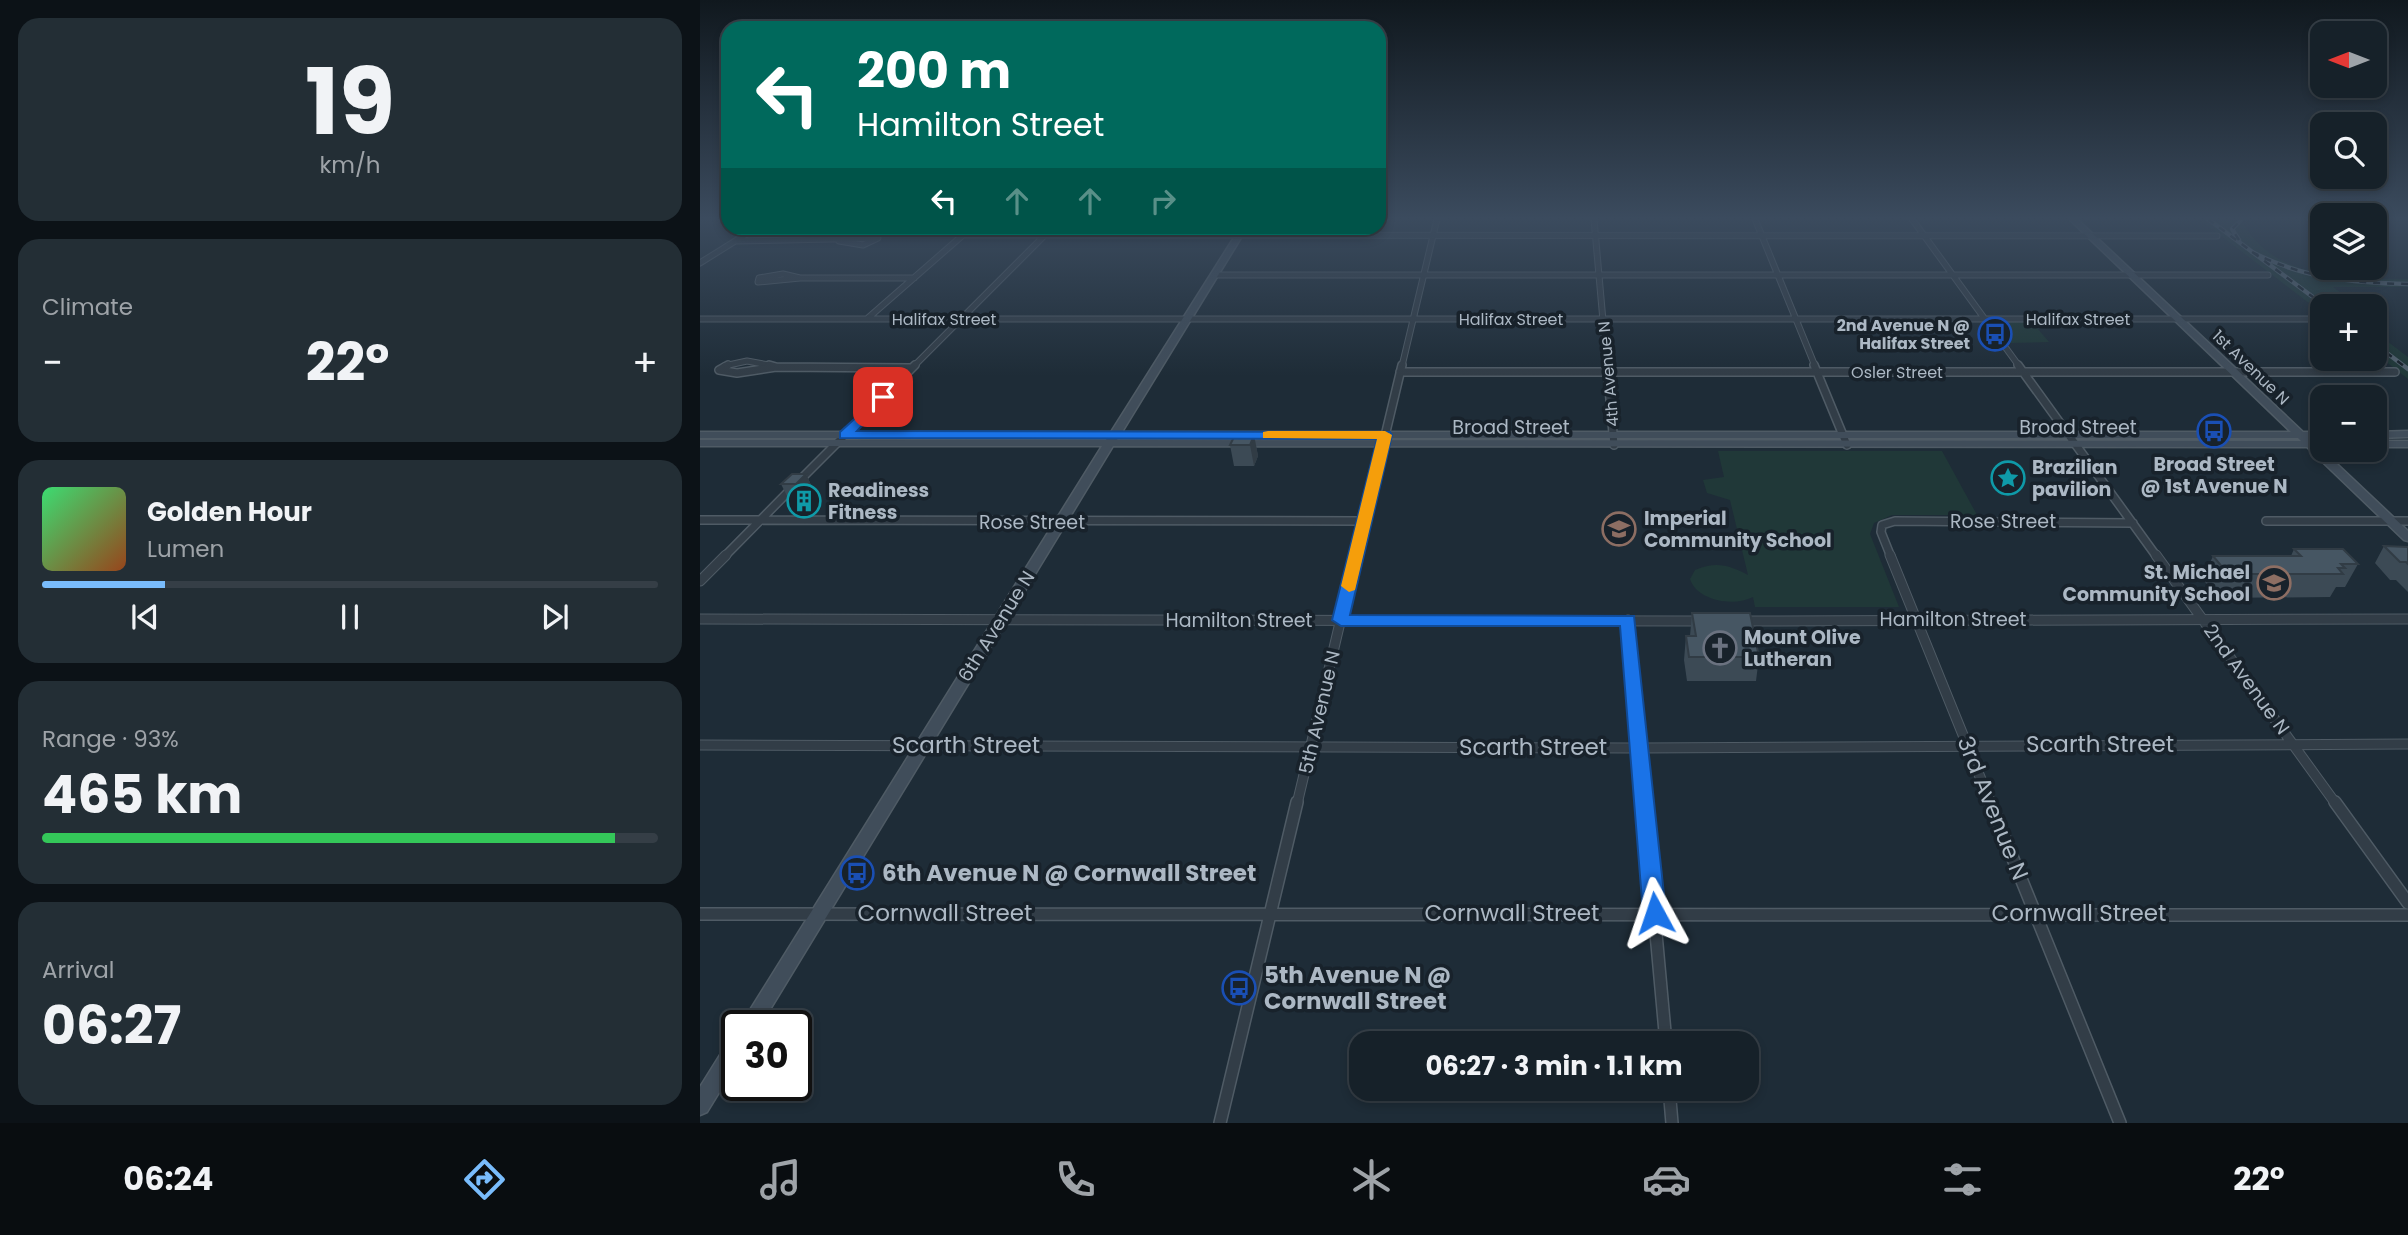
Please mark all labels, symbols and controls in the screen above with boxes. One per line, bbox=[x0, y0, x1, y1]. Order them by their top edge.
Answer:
north arrow bbox=[2310, 21, 2387, 98]
map controls bbox=[2310, 21, 2387, 462]
text: 200 m bbox=[857, 37, 1011, 105]
text: 19 bbox=[305, 38, 395, 166]
icon: left bbox=[742, 49, 833, 140]
text: Hamilton Street bbox=[857, 102, 1104, 147]
button: search bbox=[2310, 112, 2387, 189]
text: km/h bbox=[319, 149, 381, 181]
icon: left bbox=[925, 182, 963, 220]
icon: ahead bbox=[998, 182, 1036, 220]
icon: ahead bbox=[1071, 182, 1109, 220]
icon: right bbox=[1144, 182, 1182, 220]
button: layers bbox=[2310, 203, 2387, 280]
text: Climate bbox=[42, 291, 133, 323]
button: + bbox=[2310, 294, 2387, 371]
street label: Halifax Street bbox=[892, 308, 996, 331]
street label: Halifax Street bbox=[1459, 308, 1563, 331]
street label: Halifax Street bbox=[2026, 308, 2130, 331]
place label: 2nd Avenue N @ Halifax Street bbox=[1837, 314, 1970, 355]
bus stop icon: 2nd Avenue N @ Halifax Street bbox=[1976, 315, 2014, 353]
street label: 4th Avenue N bbox=[1592, 320, 1625, 428]
street label: 1st Avenue N bbox=[2207, 325, 2294, 410]
text: 22° bbox=[306, 326, 389, 399]
text: − bbox=[42, 336, 63, 389]
text: + bbox=[632, 336, 658, 389]
street label: Osler Street bbox=[1851, 361, 1943, 384]
pin bbox=[853, 367, 913, 427]
icon: arrive bbox=[864, 378, 902, 416]
button: − bbox=[2310, 385, 2387, 462]
bus stop icon: Broad Street @ 1st Avenue N bbox=[2195, 412, 2233, 450]
street label: Broad Street bbox=[1452, 414, 1570, 441]
street label: Broad Street bbox=[2019, 414, 2137, 441]
place label: Broad Street @ 1st Avenue N bbox=[2140, 451, 2288, 500]
place label: Brazilian pavilion bbox=[2032, 454, 2118, 503]
place icon: Brazilian pavilion bbox=[1989, 459, 2027, 497]
place label: Readiness Fitness bbox=[828, 477, 929, 526]
building icon: Readiness Fitness bbox=[785, 482, 823, 520]
text: Golden Hour bbox=[147, 494, 312, 530]
place label: Imperial Community School bbox=[1644, 505, 1832, 554]
street label: Rose Street bbox=[1950, 508, 2056, 535]
street label: Rose Street bbox=[979, 509, 1085, 536]
school or university icon: Imperial Community School bbox=[1600, 510, 1638, 548]
text: Lumen bbox=[147, 533, 224, 565]
place label: St. Michael Community School bbox=[2062, 559, 2250, 608]
school or university icon: St. Michael Community School bbox=[2255, 564, 2293, 602]
street label: 6th Avenue N bbox=[952, 566, 1041, 687]
icon: previous bbox=[126, 598, 164, 636]
icon: pause bbox=[331, 598, 369, 636]
icon: next bbox=[536, 598, 574, 636]
street label: Hamilton Street bbox=[1880, 606, 2027, 633]
street label: Hamilton Street bbox=[1166, 607, 1313, 634]
street label: 2nd Avenue N bbox=[2197, 618, 2296, 740]
place label: Mount Olive Lutheran bbox=[1744, 624, 1861, 673]
church icon: Mount Olive Lutheran bbox=[1701, 629, 1739, 667]
street label: 5th Avenue N bbox=[1292, 648, 1347, 776]
text: Range · 93% bbox=[42, 723, 179, 755]
street label: Scarth Street bbox=[2026, 728, 2174, 760]
street label: Scarth Street bbox=[892, 729, 1040, 761]
street label: Scarth Street bbox=[1459, 731, 1607, 763]
street label: 3rd Avenue N bbox=[1950, 731, 2036, 885]
text: 465 km bbox=[42, 758, 242, 831]
bus stop icon: 6th Avenue N @ Cornwall Street bbox=[838, 854, 876, 892]
place label: 6th Avenue N @ Cornwall Street bbox=[882, 857, 1256, 889]
position arrow bbox=[1618, 876, 1692, 950]
street label: Cornwall Street bbox=[858, 897, 1032, 929]
street label: Cornwall Street bbox=[1425, 897, 1599, 929]
street label: Cornwall Street bbox=[1992, 897, 2166, 929]
text: Arrival bbox=[42, 954, 114, 986]
place label: 5th Avenue N @ Cornwall Street bbox=[1264, 959, 1451, 1017]
bus stop icon: 5th Avenue N @ Cornwall Street bbox=[1220, 969, 1258, 1007]
text: 06:27 bbox=[42, 989, 181, 1062]
speed limit sign: 30 bbox=[721, 1010, 812, 1101]
text: 06:27 · 3 min · 1.1 km bbox=[1425, 1048, 1683, 1084]
icon: directions bbox=[460, 1155, 509, 1204]
icon: music bbox=[756, 1155, 805, 1204]
icon: phone bbox=[1051, 1155, 1100, 1204]
icon: climate bbox=[1347, 1155, 1396, 1204]
icon: car bbox=[1642, 1155, 1691, 1204]
icon: filters bbox=[1938, 1155, 1987, 1204]
text: 06:24 bbox=[123, 1156, 214, 1201]
text: 22° bbox=[2233, 1156, 2285, 1201]

